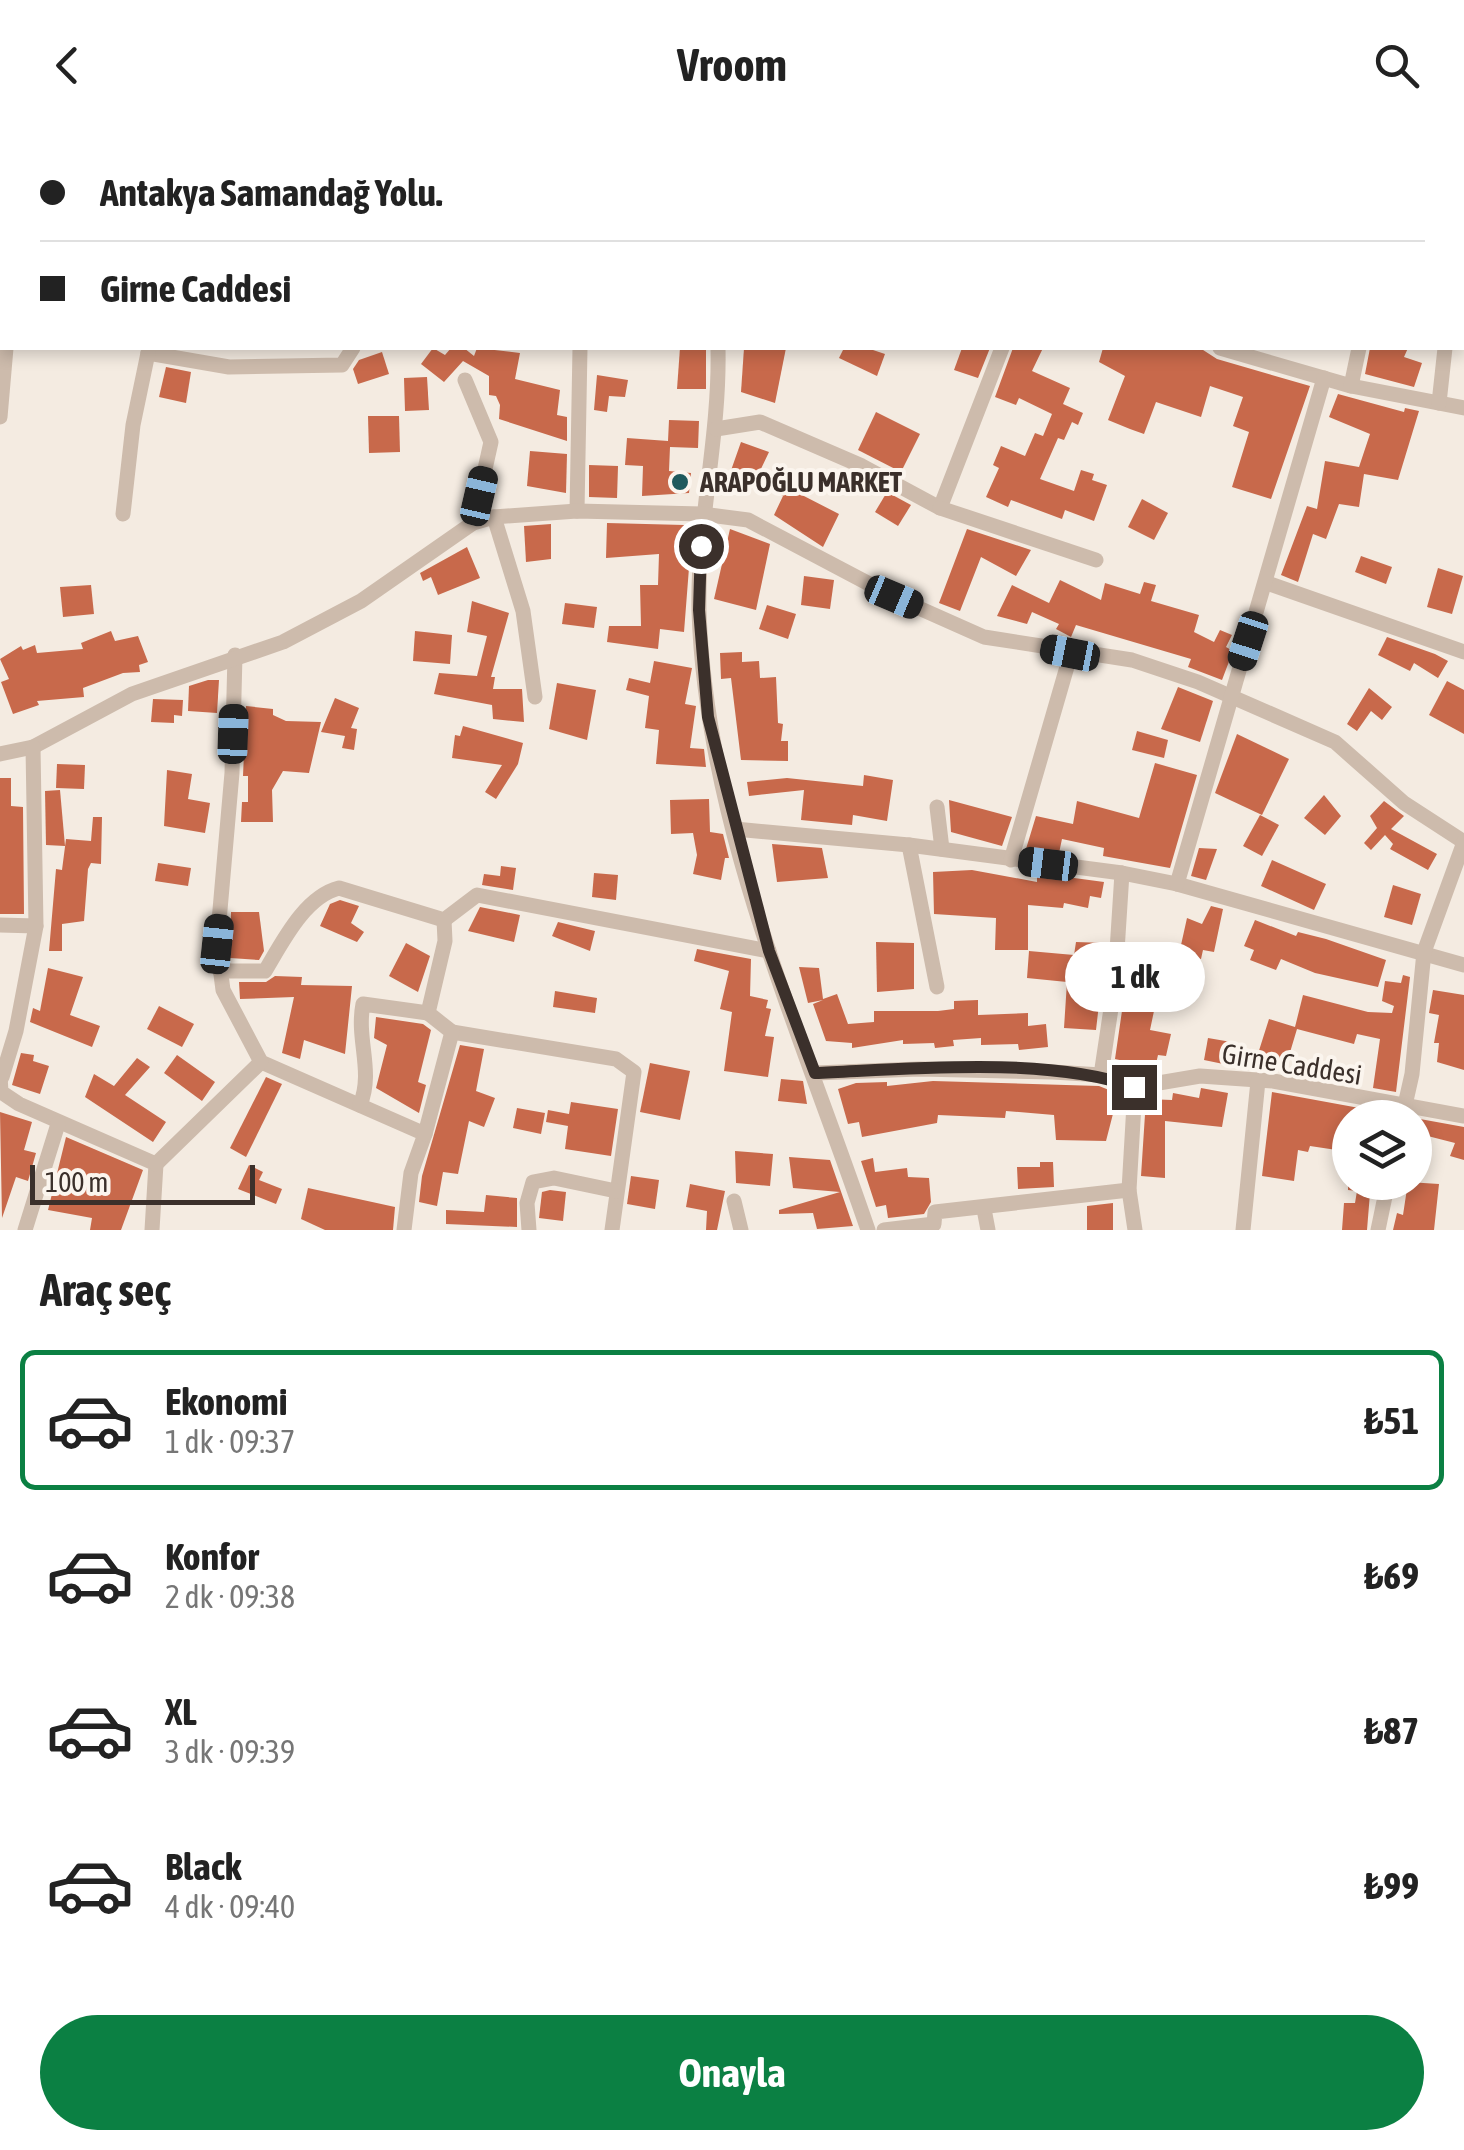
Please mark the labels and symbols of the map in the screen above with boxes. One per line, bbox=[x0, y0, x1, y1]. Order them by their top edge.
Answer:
car bbox=[458, 463, 500, 529]
place label: ARAPOĞLU MARKET bbox=[699, 466, 903, 498]
marker: ARAPOĞLU MARKET bbox=[669, 471, 691, 493]
route start bbox=[679, 524, 724, 569]
car bbox=[861, 571, 927, 623]
car bbox=[1224, 608, 1272, 674]
car bbox=[1038, 633, 1102, 673]
car bbox=[217, 703, 249, 765]
car bbox=[1016, 845, 1080, 883]
car bbox=[199, 913, 235, 975]
callout: 1 dk bbox=[1064, 942, 1204, 1012]
street label: Girne Caddesi bbox=[1220, 1037, 1364, 1091]
route end bbox=[1112, 1065, 1157, 1110]
scale bar bbox=[30, 1160, 255, 1204]

